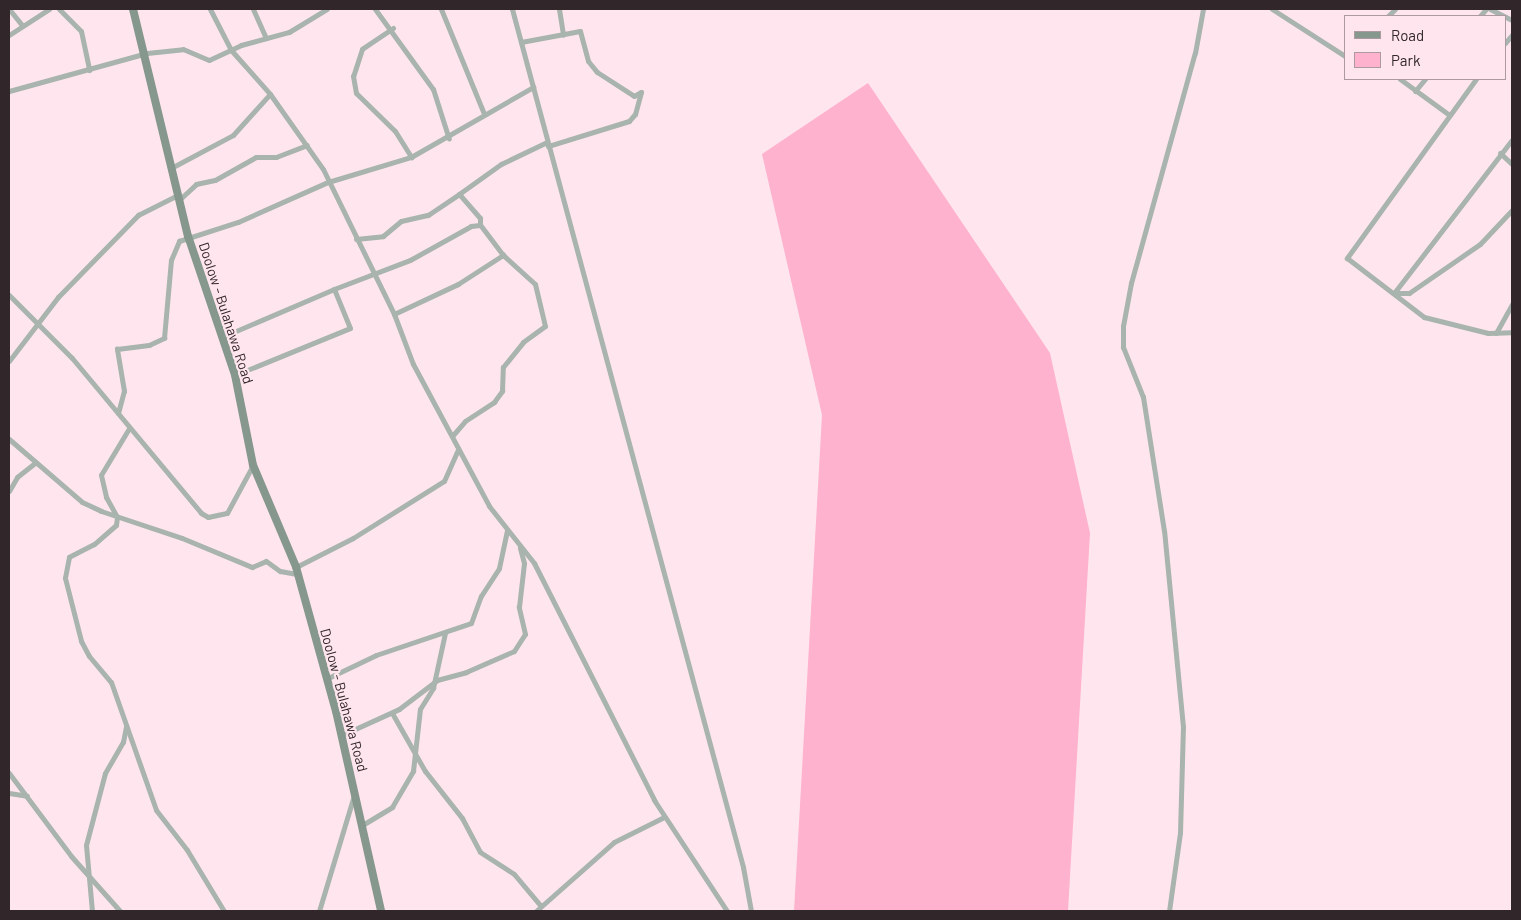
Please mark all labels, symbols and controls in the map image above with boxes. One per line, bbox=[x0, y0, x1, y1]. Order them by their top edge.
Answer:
legend bbox=[1344, 15, 1506, 80]
text: Road bbox=[1391, 26, 1424, 44]
text: Park bbox=[1391, 51, 1420, 69]
street label: Doolow - Bulahawa Road bbox=[195, 240, 257, 386]
street label: Doolow - Bulahawa Road bbox=[317, 627, 371, 773]

